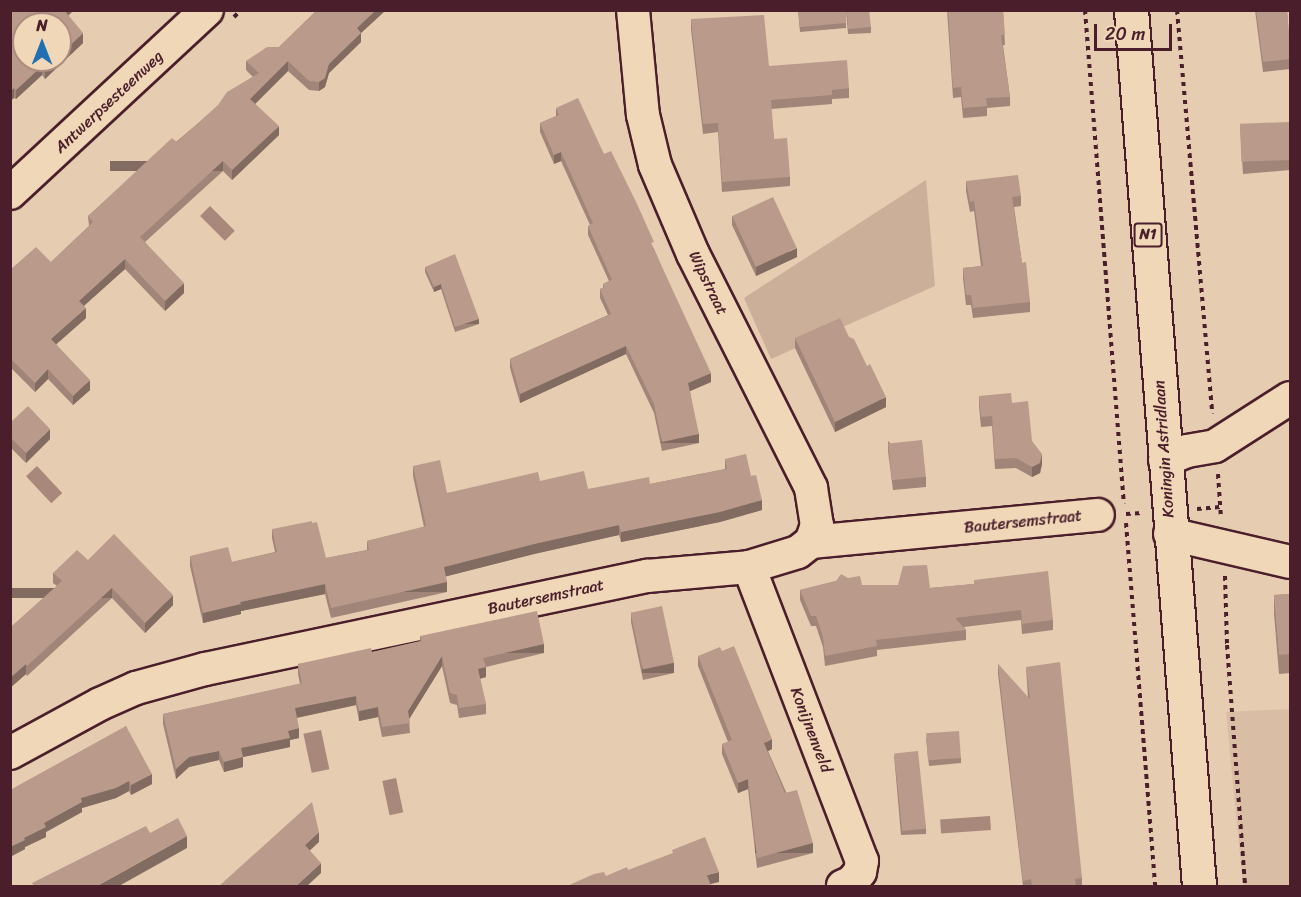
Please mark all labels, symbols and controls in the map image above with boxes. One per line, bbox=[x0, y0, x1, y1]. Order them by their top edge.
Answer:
text: N bbox=[36, 11, 48, 40]
north arrow bbox=[12, 12, 72, 72]
scale bar bbox=[1097, 12, 1175, 50]
text: 20 m bbox=[1105, 18, 1145, 50]
street label: Antwerpsesteenweg bbox=[51, 47, 167, 157]
road number: N1 bbox=[1133, 223, 1163, 247]
street label: Wipstraat bbox=[684, 248, 732, 318]
street label: Koningin Astridlaan bbox=[1150, 379, 1178, 519]
street label: Bautersemstraat bbox=[963, 506, 1083, 538]
street label: Bautersemstraat bbox=[486, 575, 606, 619]
street label: Konijnenveld bbox=[786, 685, 836, 775]

